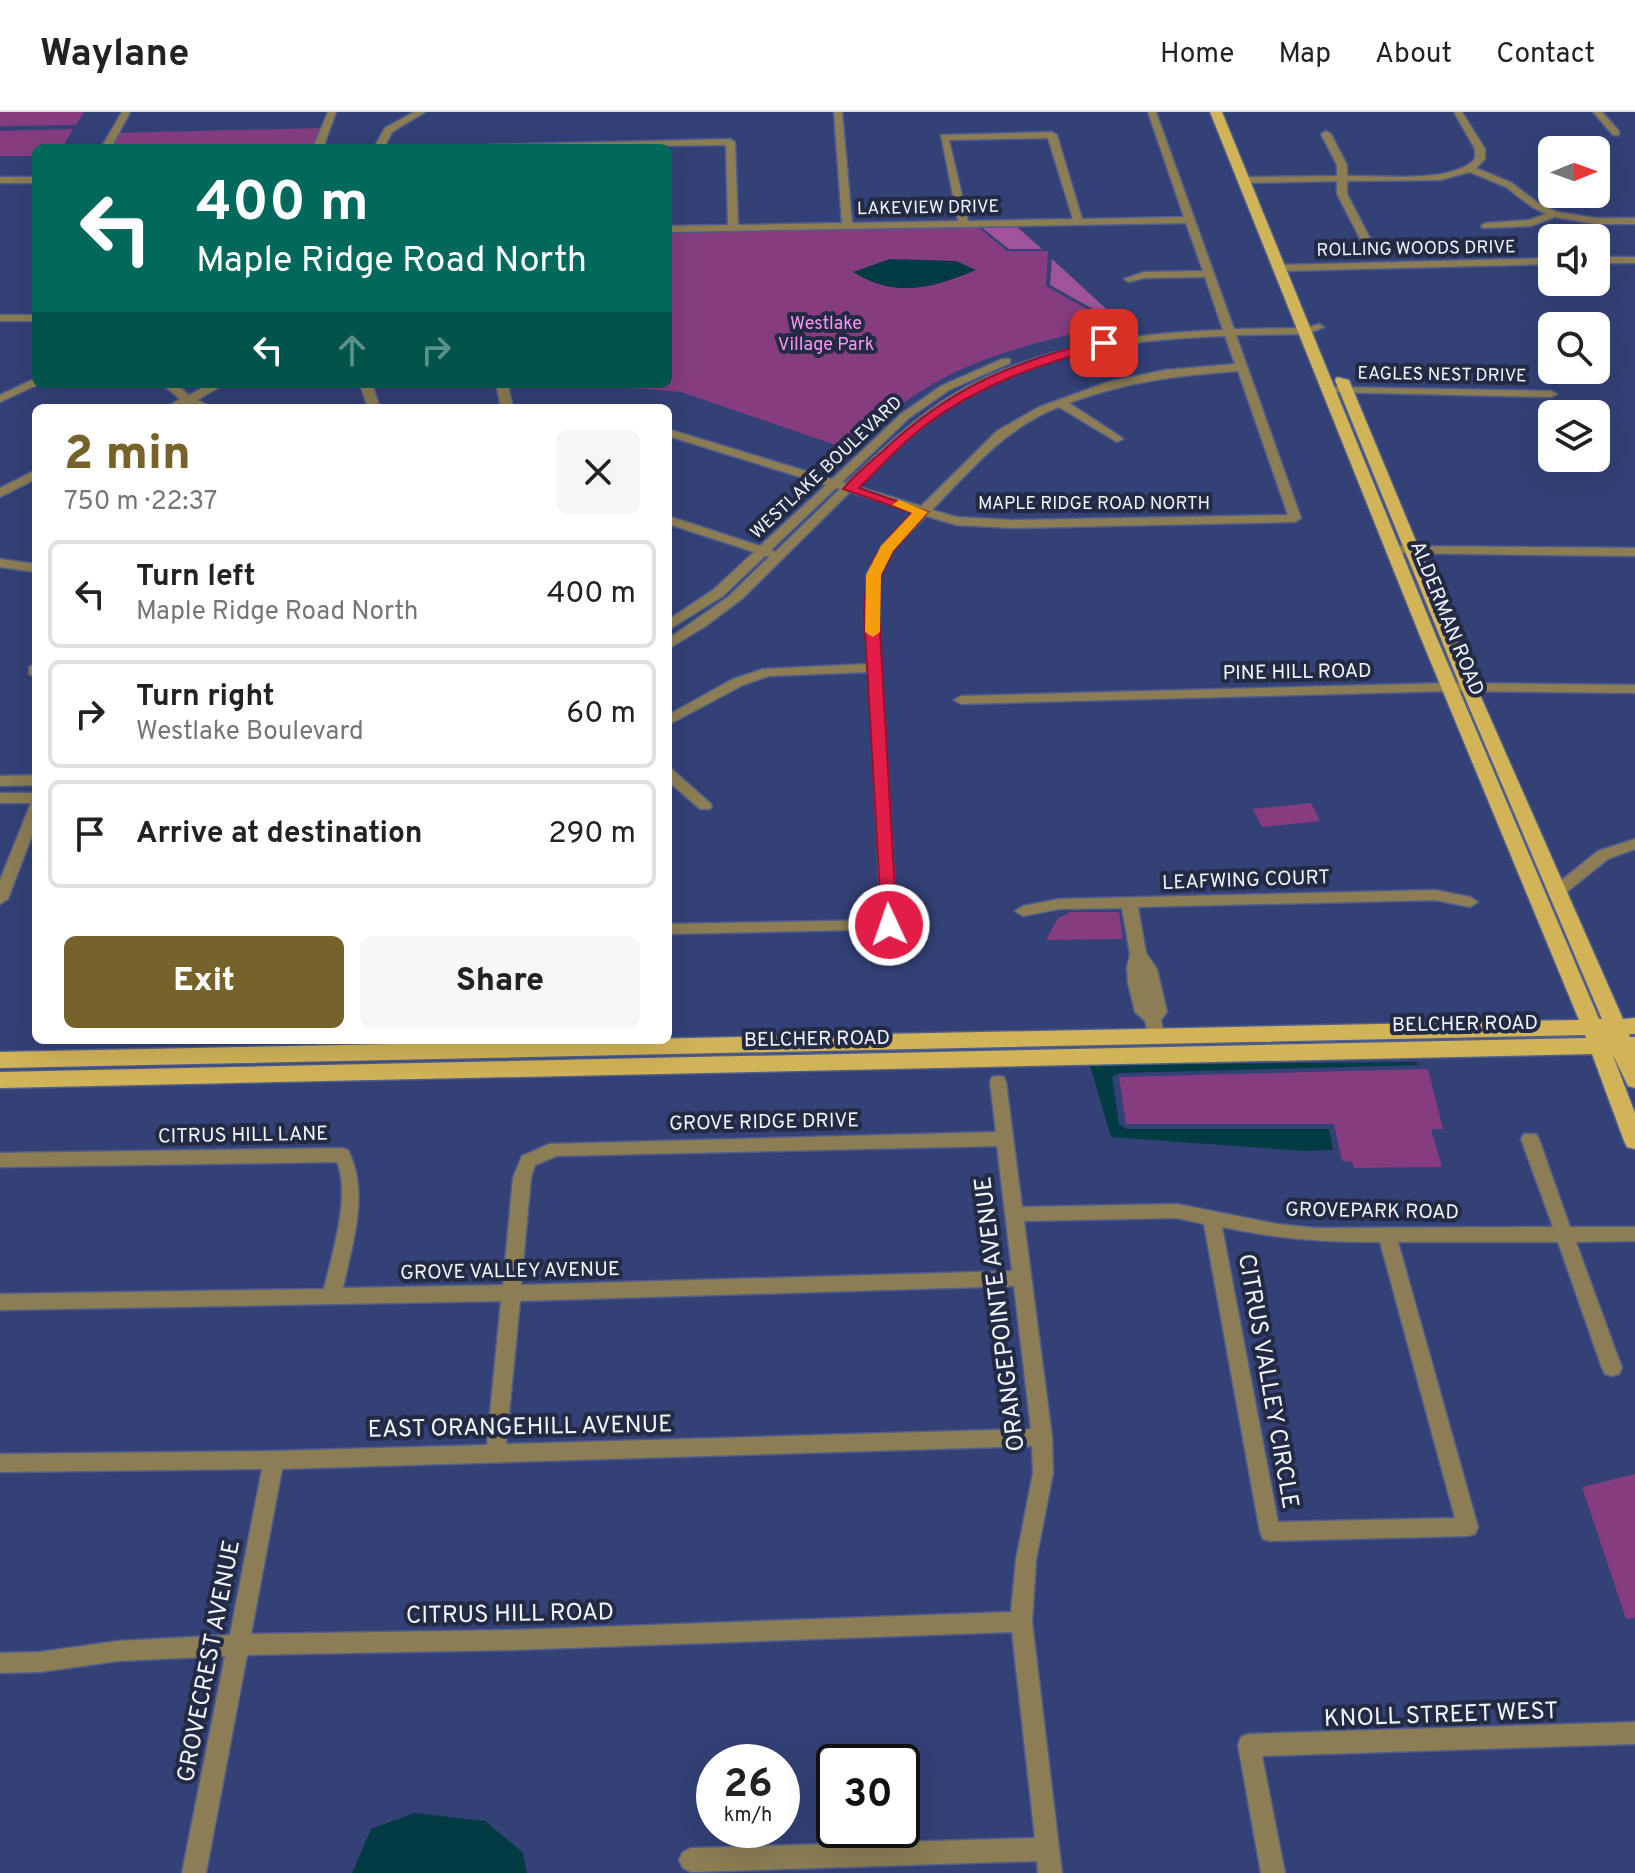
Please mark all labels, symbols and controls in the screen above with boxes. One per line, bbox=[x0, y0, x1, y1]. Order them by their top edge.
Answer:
text: Waylane bbox=[40, 31, 189, 80]
text: Home bbox=[1160, 37, 1234, 73]
text: Map bbox=[1278, 37, 1331, 73]
text: About bbox=[1375, 37, 1452, 73]
text: Contact bbox=[1496, 37, 1595, 73]
north arrow bbox=[1538, 136, 1610, 208]
map controls bbox=[1538, 136, 1610, 472]
text: 400 m bbox=[196, 170, 369, 240]
icon: left bbox=[64, 176, 168, 280]
street label: LAKEVIEW DRIVE bbox=[857, 196, 999, 221]
button: sound bbox=[1538, 224, 1610, 296]
street label: ROLLING WOODS DRIVE bbox=[1316, 236, 1516, 263]
text: Maple Ridge Road North bbox=[196, 239, 587, 285]
pin bbox=[1070, 309, 1138, 377]
button: search bbox=[1538, 312, 1610, 384]
park label: Westlake Village Park bbox=[778, 313, 874, 357]
icon: arrive bbox=[1082, 321, 1126, 365]
icon: left bbox=[246, 328, 290, 372]
icon: ahead bbox=[330, 328, 374, 372]
icon: right bbox=[414, 328, 458, 372]
street label: EAGLES NEST DRIVE bbox=[1357, 363, 1527, 388]
street label: WESTLAKE BOULEVARD bbox=[746, 392, 908, 545]
button: layers bbox=[1538, 400, 1610, 472]
text: 2 min bbox=[64, 426, 191, 486]
button: close bbox=[556, 430, 640, 514]
text: 750 m · 22:37 bbox=[64, 486, 217, 519]
street label: MAPLE RIDGE ROAD NORTH bbox=[978, 493, 1210, 516]
street label: ALDERMAN ROAD bbox=[1403, 538, 1489, 700]
text: Turn left bbox=[136, 559, 256, 596]
icon: left bbox=[68, 572, 112, 616]
text: 400 m bbox=[547, 576, 636, 613]
text: Maple Ridge Road North bbox=[136, 596, 418, 629]
street label: PINE HILL ROAD bbox=[1222, 659, 1372, 687]
text: Turn right bbox=[136, 679, 274, 716]
icon: right bbox=[68, 692, 112, 736]
text: 60 m bbox=[566, 696, 636, 733]
text: Westlake Boulevard bbox=[136, 716, 364, 749]
icon: arrive bbox=[68, 812, 112, 856]
text: Arrive at destination bbox=[136, 816, 422, 853]
text: 290 m bbox=[548, 816, 636, 853]
street label: LEAFWING COURT bbox=[1162, 865, 1330, 897]
position arrow bbox=[847, 883, 931, 967]
button: Exit bbox=[64, 936, 344, 1028]
button: Share bbox=[360, 936, 640, 1028]
street label: BELCHER ROAD bbox=[1392, 1011, 1538, 1039]
street label: BELCHER ROAD bbox=[744, 1026, 890, 1054]
street label: GROVE RIDGE DRIVE bbox=[669, 1108, 859, 1138]
street label: CITRUS HILL LANE bbox=[158, 1122, 328, 1150]
street label: ORANGEPOINTE AVENUE bbox=[969, 1175, 1033, 1453]
street label: GROVEPARK ROAD bbox=[1285, 1197, 1459, 1227]
street label: CITRUS VALLEY CIRCLE bbox=[1230, 1252, 1304, 1511]
street label: GROVE VALLEY AVENUE bbox=[400, 1257, 620, 1287]
street label: EAST ORANGEHILL AVENUE bbox=[367, 1410, 673, 1446]
street label: GROVECREST AVENUE bbox=[172, 1538, 248, 1785]
street label: CITRUS HILL ROAD bbox=[406, 1598, 614, 1632]
street label: KNOLL STREET WEST bbox=[1323, 1697, 1559, 1735]
speed limit sign: 30 bbox=[816, 1744, 920, 1848]
text: 26 bbox=[723, 1761, 773, 1811]
text: km/h bbox=[724, 1803, 772, 1829]

